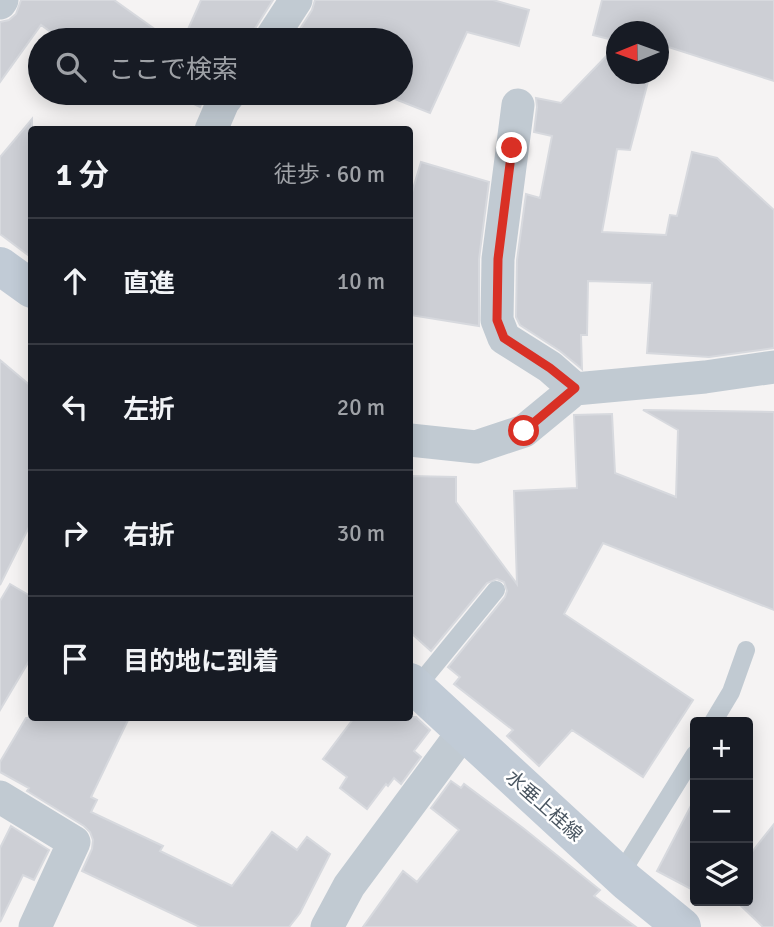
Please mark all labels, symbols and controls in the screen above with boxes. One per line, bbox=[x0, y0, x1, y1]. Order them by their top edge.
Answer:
north arrow bbox=[606, 21, 669, 84]
search box bbox=[28, 28, 413, 105]
icon: search bbox=[52, 48, 90, 86]
text: ここで検索 bbox=[108, 54, 238, 86]
route end bbox=[496, 132, 527, 163]
text: 1 分 bbox=[56, 157, 109, 194]
text: 徒歩 · 60 m bbox=[274, 160, 385, 189]
icon: ahead bbox=[56, 262, 94, 300]
text: 10 m bbox=[337, 267, 385, 296]
text: 直進 bbox=[123, 268, 175, 300]
icon: left bbox=[56, 388, 94, 426]
text: 20 m bbox=[337, 393, 385, 422]
text: 左折 bbox=[123, 394, 175, 426]
route start bbox=[508, 415, 539, 446]
icon: right bbox=[56, 514, 94, 552]
text: 30 m bbox=[337, 519, 385, 548]
text: 右折 bbox=[123, 520, 175, 552]
icon: arrive bbox=[56, 640, 94, 678]
text: 目的地に到着 bbox=[123, 646, 279, 678]
map controls bbox=[690, 717, 753, 906]
button: + bbox=[690, 717, 753, 780]
street label: 水垂上桂線 bbox=[501, 765, 587, 847]
button: − bbox=[690, 780, 753, 843]
button: layers bbox=[690, 843, 753, 906]

